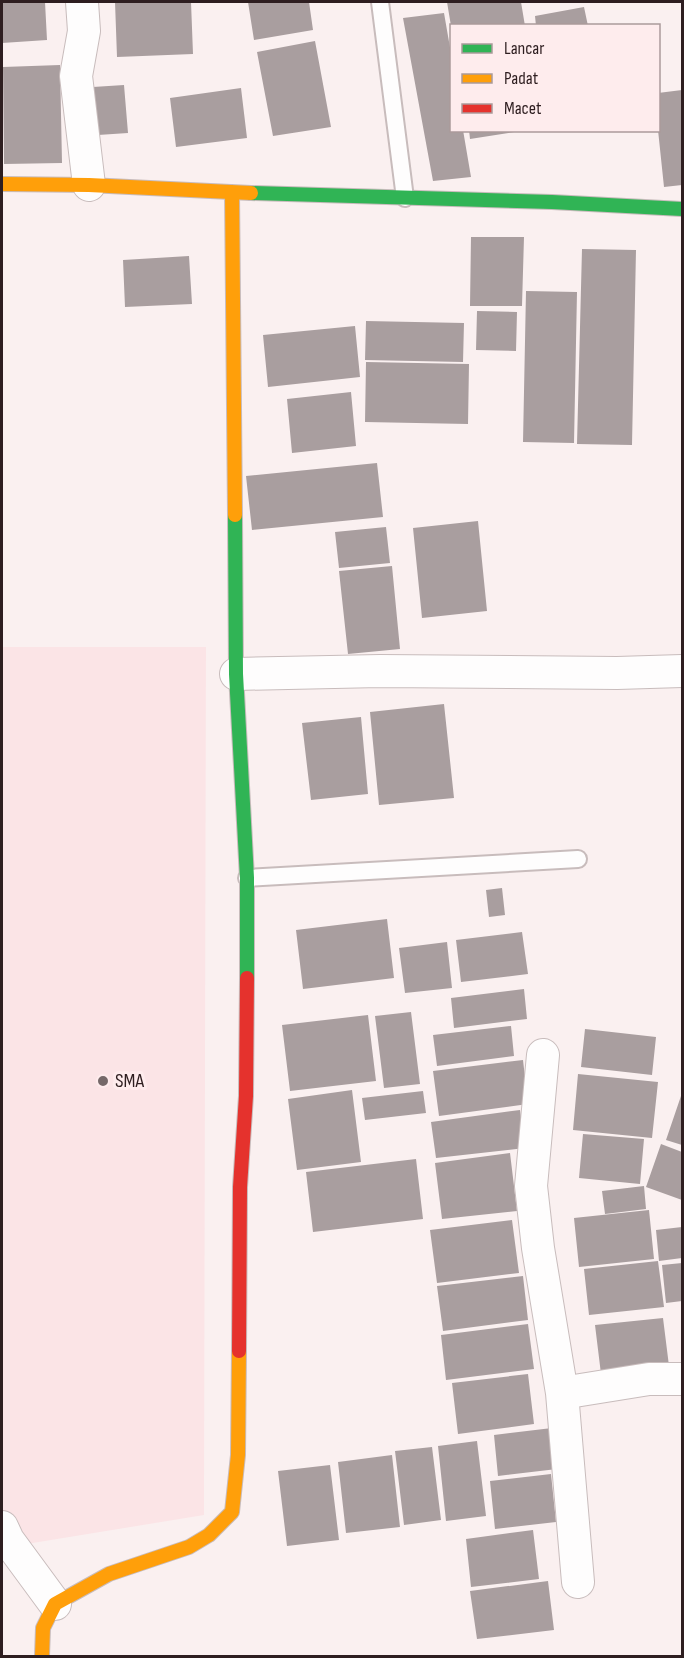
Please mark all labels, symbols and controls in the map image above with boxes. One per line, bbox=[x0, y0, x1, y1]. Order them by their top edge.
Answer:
legend bbox=[450, 24, 660, 132]
text: Lancar bbox=[504, 38, 544, 59]
text: Padat bbox=[504, 68, 539, 89]
text: Macet bbox=[504, 98, 542, 119]
place label: SMA bbox=[115, 1069, 144, 1093]
marker: SMA bbox=[96, 1074, 110, 1088]

